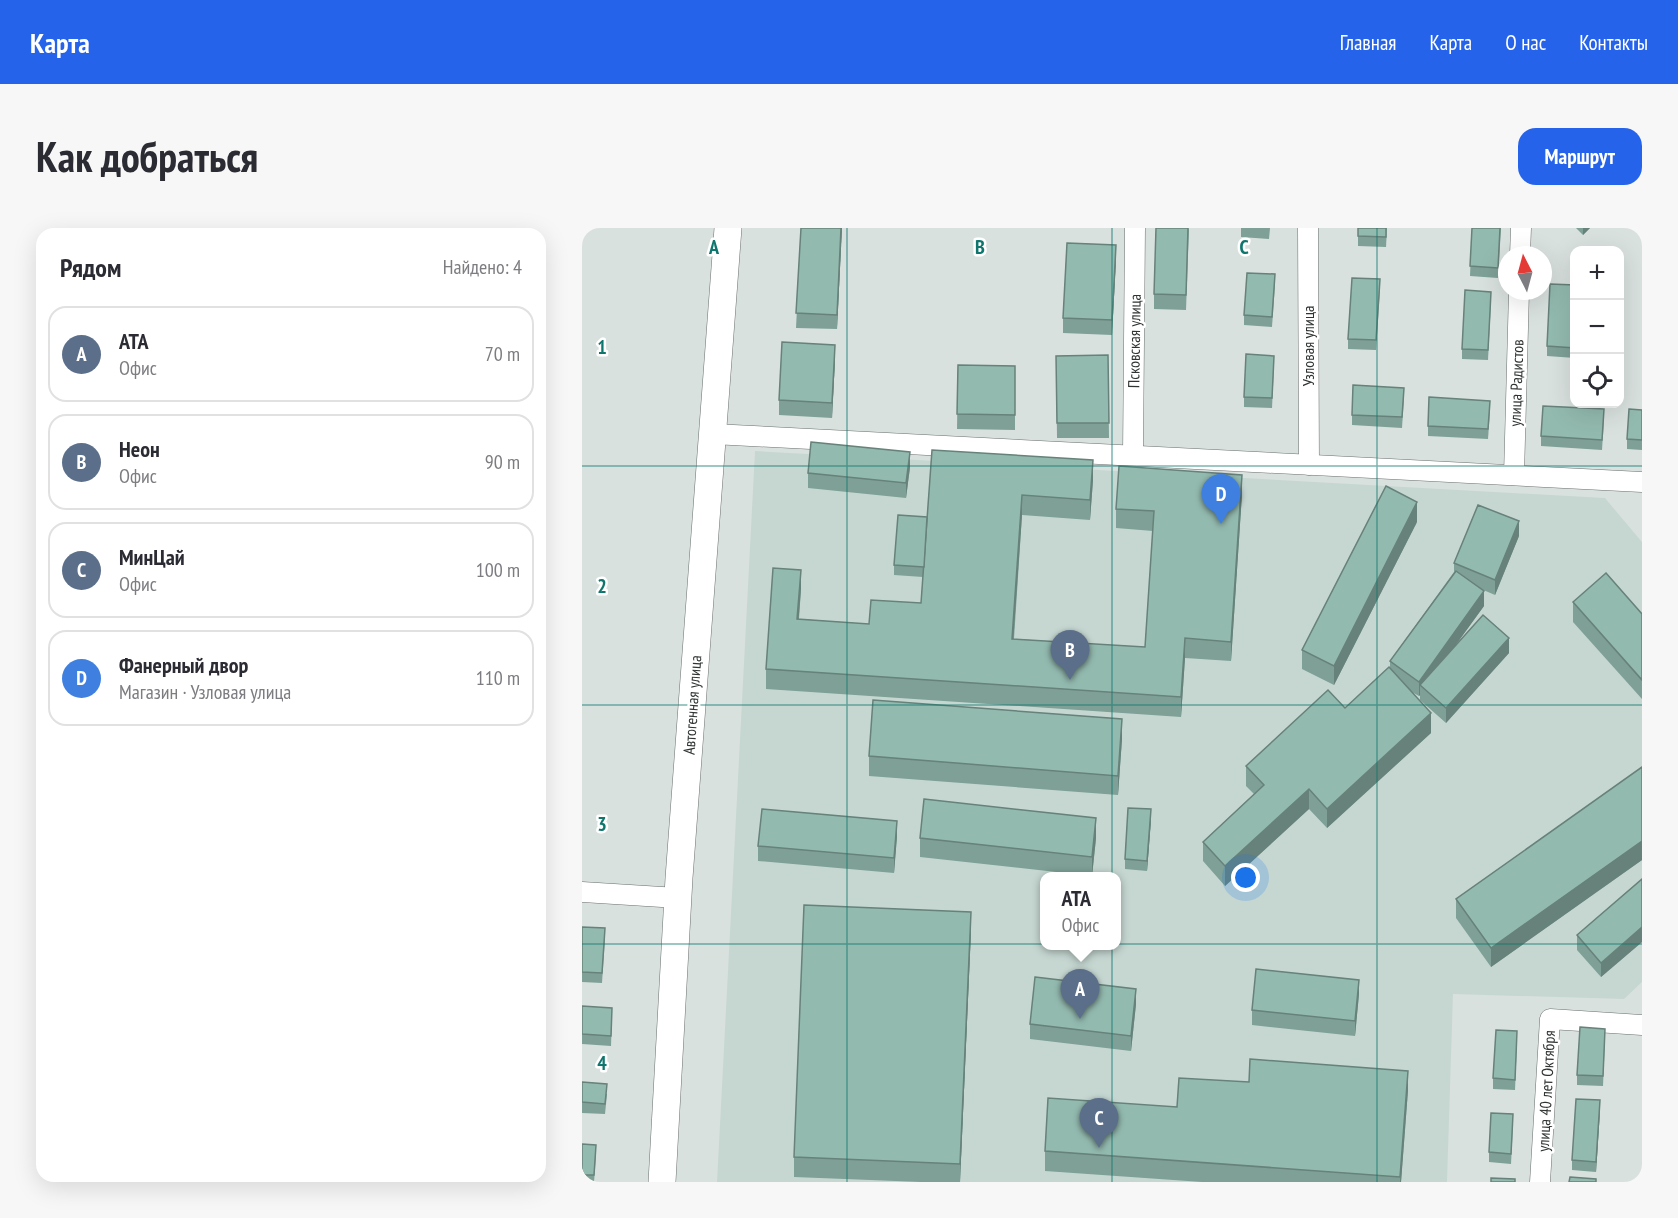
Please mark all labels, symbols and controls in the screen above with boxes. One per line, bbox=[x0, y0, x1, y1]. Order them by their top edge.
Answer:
text: Карта bbox=[30, 24, 90, 61]
text: Главная bbox=[1340, 29, 1396, 56]
text: Карта bbox=[1429, 29, 1472, 56]
text: О нас bbox=[1505, 29, 1546, 56]
text: Контакты bbox=[1579, 29, 1648, 56]
button: Маршрут bbox=[1518, 128, 1642, 185]
text: Как добраться bbox=[36, 129, 258, 184]
text: A bbox=[708, 234, 720, 260]
text: B bbox=[975, 234, 985, 260]
text: C bbox=[1239, 234, 1249, 260]
north arrow bbox=[1498, 246, 1552, 300]
map controls bbox=[1570, 246, 1624, 408]
button: + bbox=[1570, 246, 1624, 300]
text: Рядом bbox=[60, 251, 121, 284]
text: Найдено: 4 bbox=[443, 254, 522, 280]
street label: Псковская улица bbox=[1123, 294, 1145, 388]
button: − bbox=[1570, 300, 1624, 354]
street label: Узловая улица bbox=[1298, 306, 1318, 386]
text: АТА bbox=[119, 327, 149, 355]
text: 1 bbox=[597, 334, 607, 360]
street label: улица Радистов bbox=[1504, 339, 1528, 427]
text: A bbox=[76, 341, 87, 367]
text: 70 m bbox=[485, 341, 520, 367]
button: locate bbox=[1570, 354, 1624, 408]
text: Офис bbox=[119, 355, 157, 381]
text: Неон bbox=[119, 435, 160, 463]
text: B bbox=[77, 449, 86, 475]
text: 90 m bbox=[485, 449, 520, 475]
text: Офис bbox=[119, 463, 157, 489]
pin: D bbox=[1202, 474, 1240, 524]
text: МинЦай bbox=[119, 543, 185, 571]
text: C bbox=[77, 557, 86, 583]
text: 100 m bbox=[476, 557, 520, 583]
text: Офис bbox=[119, 571, 157, 597]
text: 2 bbox=[597, 573, 607, 599]
pin: B bbox=[1050, 630, 1090, 680]
text: Фанерный двор bbox=[119, 651, 248, 679]
street label: Автогенная улица bbox=[679, 655, 705, 755]
text: D bbox=[76, 665, 87, 691]
text: 110 m bbox=[476, 665, 520, 691]
text: Магазин · Узловая улица bbox=[119, 679, 291, 705]
text: 3 bbox=[597, 811, 607, 837]
your location bbox=[1231, 863, 1260, 892]
popup bbox=[1040, 872, 1121, 950]
text: АТА bbox=[1062, 884, 1091, 912]
text: Офис bbox=[1062, 912, 1099, 938]
pin: A bbox=[1060, 970, 1100, 1019]
street label: улица 40 лет Октября bbox=[1533, 1030, 1559, 1152]
text: 4 bbox=[597, 1050, 607, 1076]
pin: C bbox=[1080, 1098, 1118, 1148]

